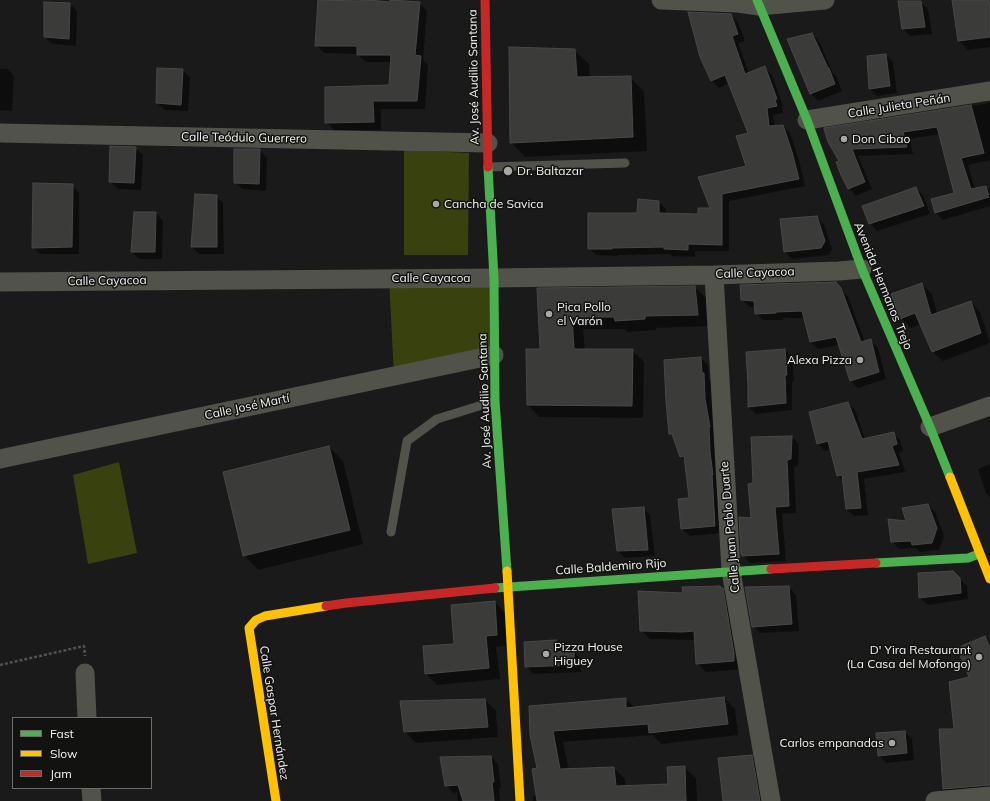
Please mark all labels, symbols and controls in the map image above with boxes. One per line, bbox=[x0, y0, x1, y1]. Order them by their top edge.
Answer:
street label: Av. José Audilio Santana bbox=[466, 9, 482, 145]
street label: Calle Julieta Peñán bbox=[847, 91, 951, 121]
street label: Calle Teódulo Guerrero bbox=[181, 130, 307, 146]
place label: Don Cibao bbox=[852, 132, 910, 146]
marker: Don Cibao bbox=[839, 134, 849, 144]
place label: Dr. Baltazar bbox=[517, 164, 583, 178]
marker: Dr. Baltazar bbox=[502, 165, 514, 177]
place label: Cancha de Savica bbox=[444, 197, 543, 211]
marker: Cancha de Savica bbox=[431, 199, 441, 209]
street label: Avenida Hermanos Trejo bbox=[851, 220, 915, 352]
street label: Calle Cayacoa bbox=[715, 264, 795, 282]
street label: Calle Cayacoa bbox=[391, 271, 471, 285]
street label: Calle Cayacoa bbox=[67, 273, 147, 289]
place label: Pica Pollo el Varón bbox=[557, 300, 611, 328]
marker: Pica Pollo el Varón bbox=[544, 309, 554, 319]
street label: Av. José Audilio Santana bbox=[475, 333, 495, 469]
place label: Alexa Pizza bbox=[787, 353, 852, 367]
marker: Alexa Pizza bbox=[855, 355, 865, 365]
street label: Calle José Martí bbox=[203, 391, 291, 423]
street label: Calle Juan Pablo Duarte bbox=[717, 461, 743, 593]
street label: Calle Baldemiro Rijo bbox=[555, 556, 667, 578]
place label: Pizza House Higuey bbox=[554, 640, 623, 668]
place label: D' Yira Restaurant (La Casa del Mofongo) bbox=[846, 643, 971, 671]
street label: Calle Gaspar Hernández bbox=[256, 645, 292, 781]
marker: Pizza House Higuey bbox=[541, 649, 551, 659]
marker: D' Yira Restaurant (La Casa del Mofongo) bbox=[974, 652, 984, 662]
legend bbox=[12, 717, 152, 789]
text: Fast bbox=[50, 726, 74, 741]
place label: Carlos empanadas bbox=[780, 736, 884, 750]
marker: Carlos empanadas bbox=[887, 738, 897, 748]
text: Slow bbox=[50, 746, 78, 761]
text: Jam bbox=[50, 766, 72, 781]

